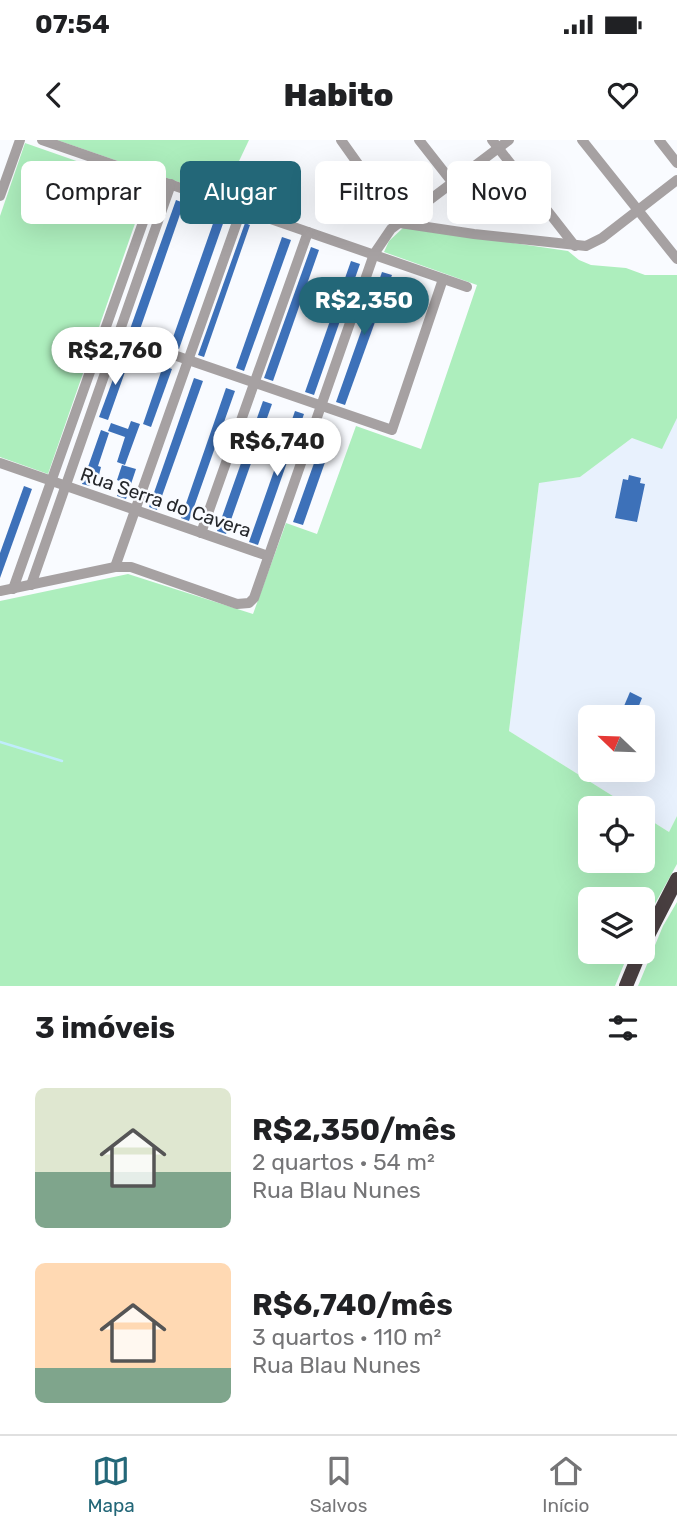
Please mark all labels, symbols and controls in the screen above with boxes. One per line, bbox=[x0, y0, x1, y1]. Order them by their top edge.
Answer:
text: 07:54 bbox=[35, 9, 110, 40]
icon: back bbox=[35, 76, 73, 114]
text: Habito bbox=[283, 76, 394, 114]
icon: heart bbox=[604, 76, 642, 114]
chip: Comprar bbox=[21, 161, 166, 224]
chip: Alugar bbox=[180, 161, 301, 224]
chip: Filtros bbox=[315, 161, 433, 224]
chip: Novo bbox=[447, 161, 551, 224]
pin: R$2,350 bbox=[299, 278, 429, 337]
text: R$2,350 bbox=[315, 286, 413, 314]
pin: R$2,760 bbox=[50, 328, 180, 387]
text: R$2,760 bbox=[67, 336, 163, 364]
pin: R$6,740 bbox=[212, 418, 342, 478]
text: R$6,740 bbox=[229, 427, 325, 455]
street label: Rua Serra do Cavera bbox=[77, 462, 254, 543]
north arrow bbox=[578, 705, 654, 782]
map controls bbox=[578, 705, 655, 964]
button: locate bbox=[578, 796, 655, 873]
button: layers bbox=[578, 887, 655, 964]
icon: filters bbox=[604, 1009, 642, 1047]
text: 3 imóveis bbox=[35, 1010, 175, 1046]
text: R$2,350/mês bbox=[252, 1112, 456, 1148]
icon: home bbox=[91, 1116, 175, 1200]
text: 2 quartos · 54 m² bbox=[252, 1148, 435, 1176]
text: Rua Blau Nunes bbox=[252, 1176, 421, 1204]
text: R$6,740/mês bbox=[252, 1287, 453, 1323]
icon: home bbox=[91, 1291, 175, 1375]
text: 3 quartos · 110 m² bbox=[252, 1323, 441, 1351]
text: Rua Blau Nunes bbox=[252, 1351, 421, 1379]
tab: Mapa bbox=[87, 1452, 135, 1517]
tab: Salvos bbox=[310, 1452, 367, 1517]
tab: Início bbox=[542, 1452, 590, 1517]

